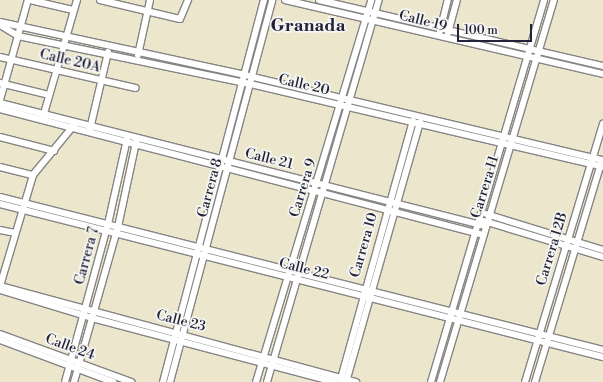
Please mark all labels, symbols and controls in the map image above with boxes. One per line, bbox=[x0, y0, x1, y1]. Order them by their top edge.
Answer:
street label: Calle 19 bbox=[397, 7, 449, 35]
district label: Granada bbox=[271, 15, 345, 37]
scale bar bbox=[459, 16, 534, 42]
text: 100 m bbox=[464, 23, 498, 38]
street label: Calle 20A bbox=[38, 46, 102, 76]
street label: Calle 20 bbox=[277, 71, 331, 99]
street label: Calle 21 bbox=[243, 145, 295, 173]
street label: Carrera 11 bbox=[468, 154, 502, 220]
street label: Carrera 8 bbox=[194, 157, 226, 219]
street label: Carrera 9 bbox=[286, 157, 320, 219]
street label: Carrera 12B bbox=[533, 210, 571, 288]
street label: Carrera 10 bbox=[347, 211, 381, 279]
street label: Carrera 7 bbox=[71, 225, 103, 287]
street label: Calle 22 bbox=[277, 255, 331, 283]
street label: Calle 23 bbox=[154, 307, 208, 335]
street label: Calle 24 bbox=[43, 330, 97, 364]

